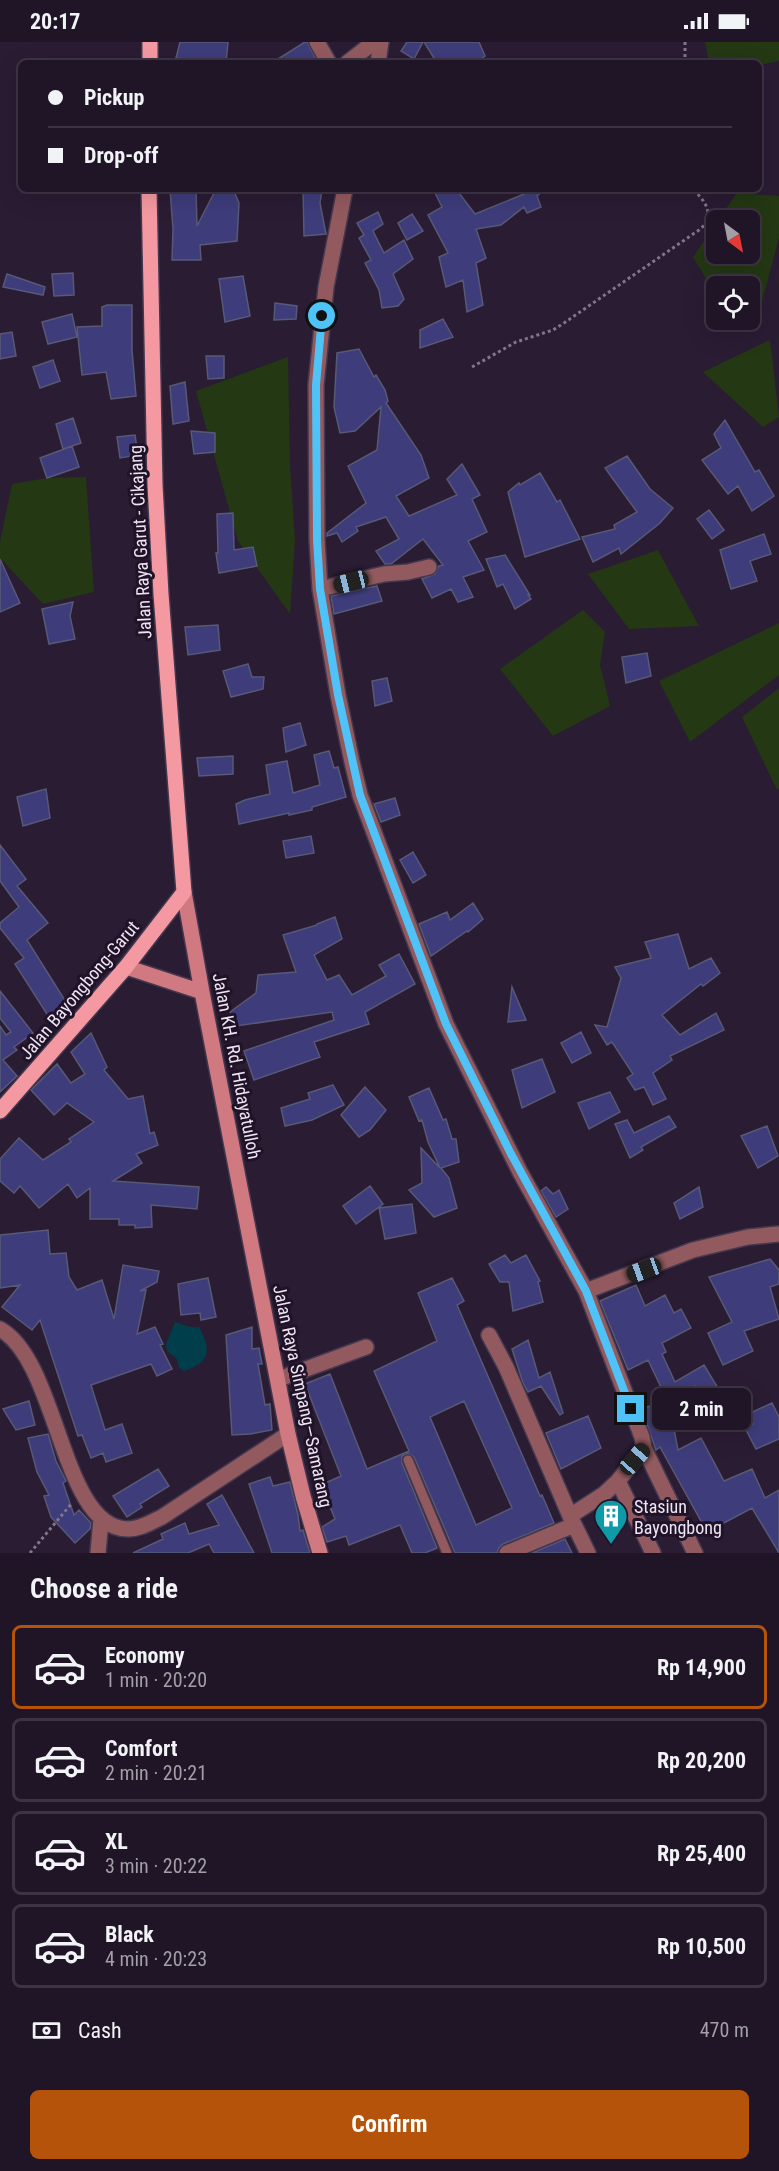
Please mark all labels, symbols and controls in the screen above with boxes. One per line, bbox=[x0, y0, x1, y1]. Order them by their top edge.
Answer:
text: 20:17 bbox=[30, 9, 81, 34]
text: Pickup bbox=[84, 85, 144, 110]
text: Drop-off bbox=[84, 143, 158, 168]
north arrow bbox=[706, 210, 760, 264]
map controls bbox=[706, 210, 760, 330]
button: locate bbox=[706, 276, 760, 330]
route start bbox=[308, 302, 335, 329]
street label: Jalan Raya Garut - Cikajang bbox=[124, 445, 156, 639]
car bbox=[331, 569, 371, 595]
street label: Jalan Bayongbong-Garut bbox=[15, 917, 143, 1063]
street label: Jalan KH. Rd. Hidayatulloh bbox=[209, 971, 265, 1161]
car bbox=[624, 1255, 664, 1285]
street label: Jalan Raya Simpang—Samarang bbox=[269, 1283, 337, 1509]
callout: 2 min bbox=[652, 1388, 751, 1430]
route end bbox=[617, 1395, 644, 1422]
text: 2 min bbox=[679, 1397, 724, 1421]
car bbox=[616, 1440, 654, 1478]
place label: Stasiun Bayongbong bbox=[634, 1496, 722, 1538]
building icon: Stasiun Bayongbong bbox=[593, 1498, 629, 1545]
text: Choose a ride bbox=[30, 1573, 178, 1605]
icon: car bbox=[33, 1640, 87, 1694]
text: Economy bbox=[105, 1643, 185, 1668]
text: Rp 14,900 bbox=[657, 1655, 746, 1680]
text: 1 min · 20:20 bbox=[105, 1668, 207, 1692]
icon: car bbox=[33, 1733, 87, 1787]
text: Comfort bbox=[105, 1736, 178, 1761]
text: Rp 20,200 bbox=[657, 1748, 746, 1773]
text: 2 min · 20:21 bbox=[105, 1761, 207, 1785]
icon: car bbox=[33, 1826, 87, 1880]
text: XL bbox=[105, 1829, 128, 1854]
text: Rp 25,400 bbox=[657, 1841, 746, 1866]
text: 3 min · 20:22 bbox=[105, 1854, 207, 1878]
icon: car bbox=[33, 1919, 87, 1973]
text: Black bbox=[105, 1922, 154, 1947]
text: Rp 10,500 bbox=[657, 1934, 746, 1959]
text: 4 min · 20:23 bbox=[105, 1947, 207, 1971]
icon: cash bbox=[30, 2014, 63, 2047]
text: Cash bbox=[78, 2018, 122, 2043]
text: 470 m bbox=[700, 2018, 749, 2042]
button: Confirm bbox=[30, 2090, 749, 2159]

